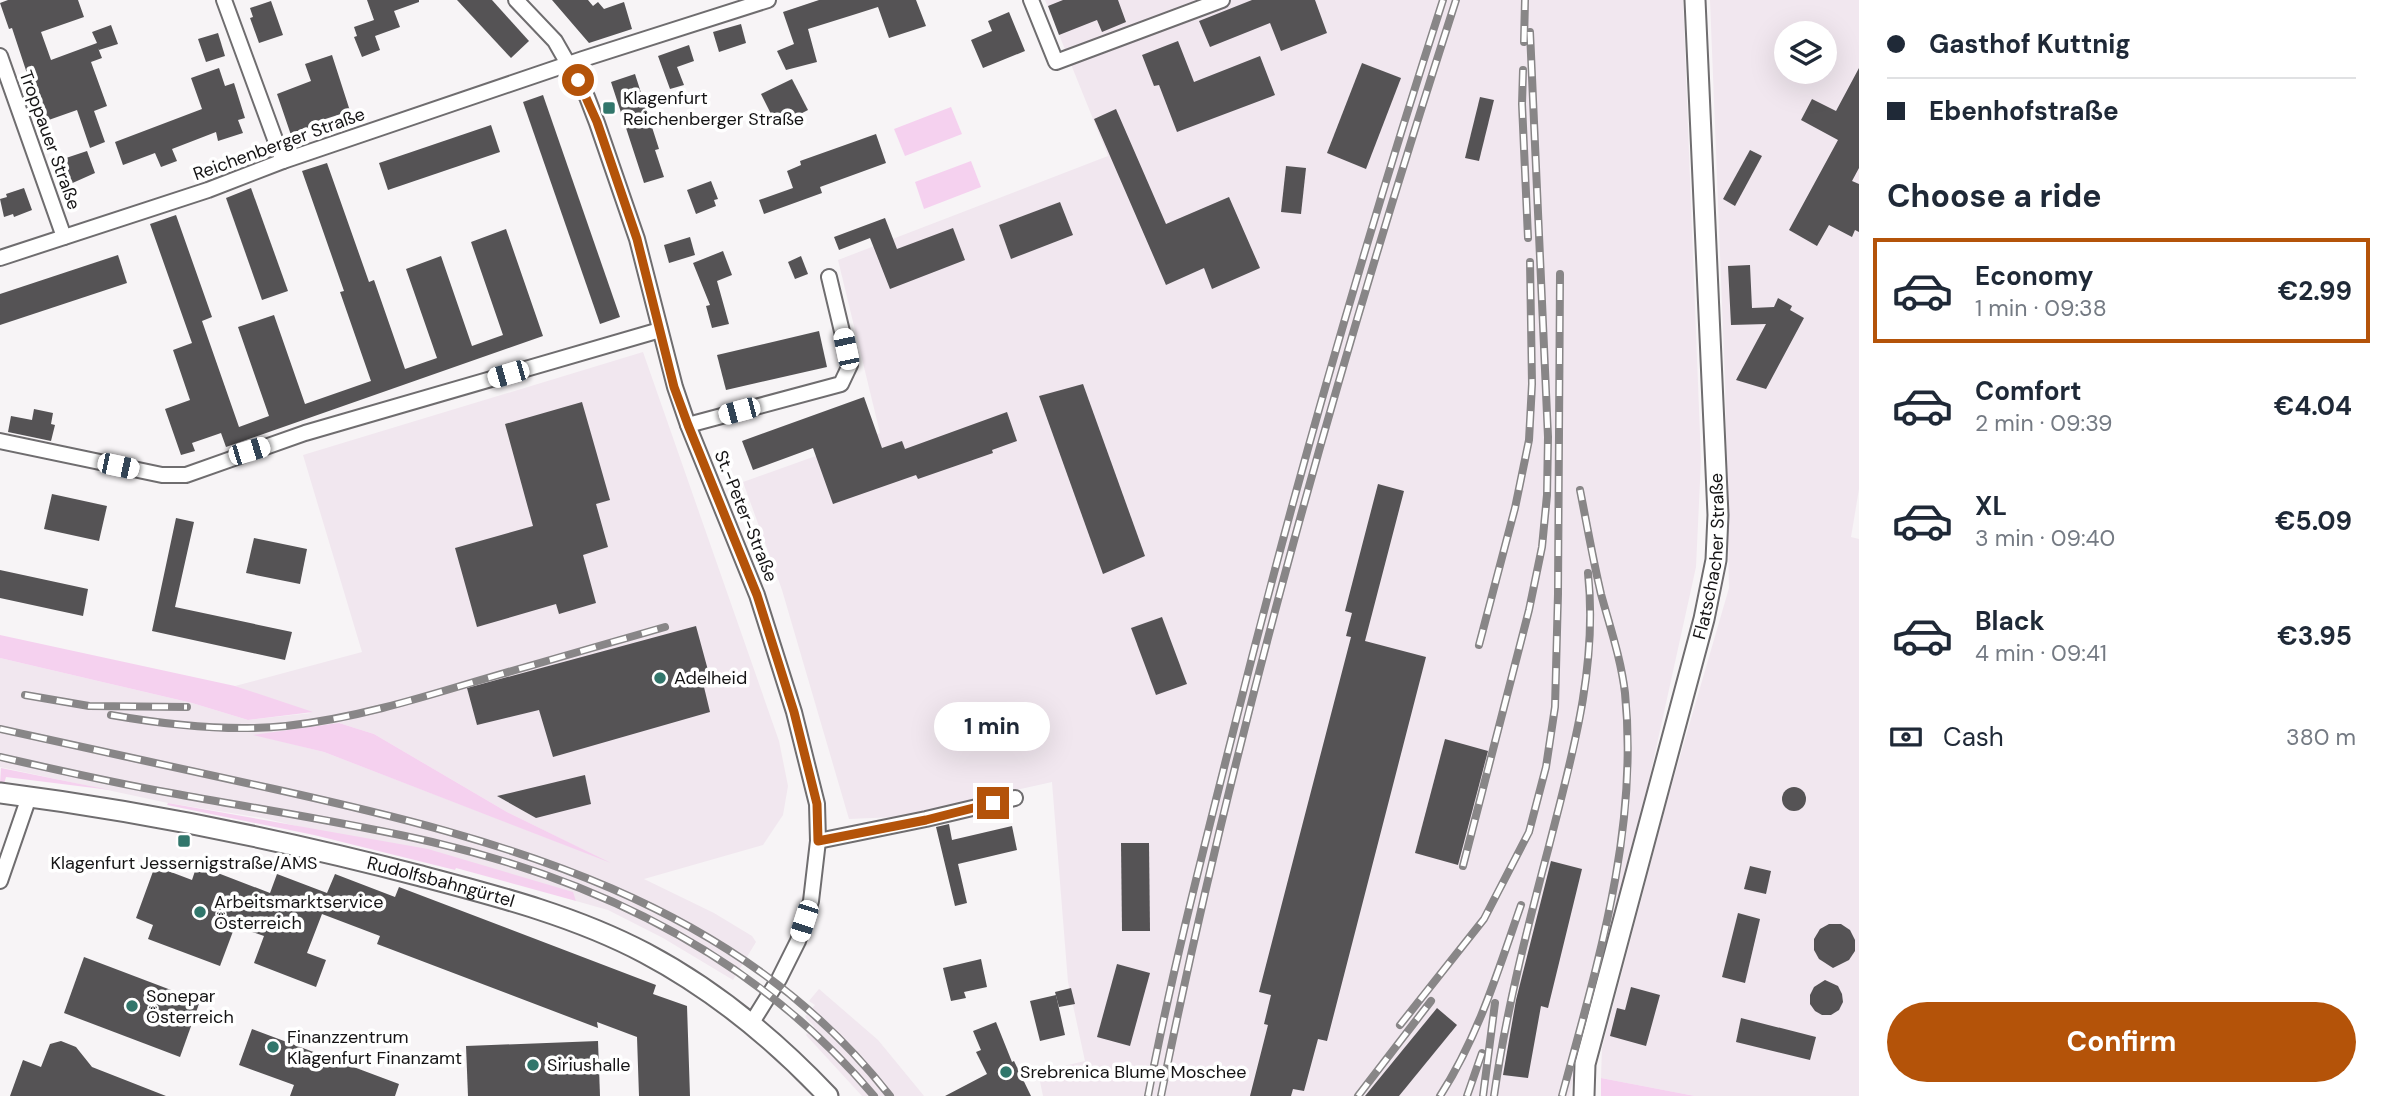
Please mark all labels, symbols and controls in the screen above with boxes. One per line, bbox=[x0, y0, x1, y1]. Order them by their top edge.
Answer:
map controls bbox=[1774, 21, 1837, 84]
button: layers bbox=[1774, 21, 1837, 84]
text: Gasthof Kuttnig bbox=[1929, 27, 2131, 61]
route start bbox=[562, 64, 594, 96]
street label: Troppauer Straße bbox=[14, 67, 86, 213]
place label: Klagenfurt Reichenberger Straße bbox=[623, 86, 804, 131]
text: Ebenhofstraße bbox=[1929, 94, 2119, 128]
marker: Klagenfurt Reichenberger Straße bbox=[601, 100, 617, 116]
street label: Reichenberger Straße bbox=[190, 102, 368, 186]
text: Choose a ride bbox=[1887, 175, 2102, 217]
icon: car bbox=[1891, 259, 1954, 322]
text: Economy bbox=[1975, 259, 2093, 293]
text: €2.99 bbox=[2278, 274, 2352, 308]
text: 1 min · 09:38 bbox=[1975, 293, 2107, 323]
car bbox=[832, 326, 861, 372]
car bbox=[485, 358, 532, 390]
icon: car bbox=[1891, 374, 1954, 437]
text: Comfort bbox=[1975, 374, 2081, 408]
text: €4.04 bbox=[2274, 389, 2352, 423]
car bbox=[716, 395, 763, 427]
text: 2 min · 09:39 bbox=[1975, 408, 2113, 438]
car bbox=[226, 435, 273, 467]
street label: St.-Peter-Straße bbox=[709, 447, 783, 585]
car bbox=[96, 451, 141, 481]
street label: Flatschacher Straße bbox=[1687, 472, 1730, 642]
icon: car bbox=[1891, 489, 1954, 552]
text: XL bbox=[1975, 489, 2007, 523]
text: €5.09 bbox=[2275, 504, 2352, 538]
text: 3 min · 09:40 bbox=[1975, 523, 2115, 553]
icon: car bbox=[1891, 604, 1954, 667]
text: Black bbox=[1975, 604, 2045, 638]
text: €3.95 bbox=[2277, 619, 2352, 653]
text: 4 min · 09:41 bbox=[1975, 638, 2107, 668]
place label: Adelheid bbox=[674, 666, 747, 690]
marker: Adelheid bbox=[652, 670, 668, 686]
callout: 1 min bbox=[935, 702, 1051, 750]
text: 1 min bbox=[964, 711, 1020, 741]
icon: cash bbox=[1887, 718, 1925, 756]
text: Cash bbox=[1943, 720, 2004, 754]
text: 380 m bbox=[2286, 722, 2356, 752]
route end bbox=[977, 787, 1009, 819]
marker: Klagenfurt Jessernigstraße/AMS bbox=[176, 833, 192, 849]
place label: Klagenfurt Jessernigstraße/AMS bbox=[51, 851, 318, 875]
street label: Rudolfsbahngürtel bbox=[365, 851, 517, 913]
place label: Arbeitsmarktservice Österreich bbox=[214, 890, 383, 935]
car bbox=[788, 898, 821, 944]
marker: Arbeitsmarktservice Österreich bbox=[192, 904, 208, 920]
place label: Sonepar Österreich bbox=[146, 984, 234, 1029]
marker: Sonepar Österreich bbox=[124, 998, 140, 1014]
button: Confirm bbox=[1887, 1002, 2356, 1082]
place label: Finanzzentrum Klagenfurt Finanzamt bbox=[287, 1025, 462, 1070]
marker: Finanzzentrum Klagenfurt Finanzamt bbox=[265, 1039, 281, 1055]
place label: Siriushalle bbox=[547, 1053, 630, 1077]
marker: Siriushalle bbox=[525, 1057, 541, 1073]
place label: Srebrenica Blume Moschee bbox=[1020, 1060, 1247, 1084]
marker: Srebrenica Blume Moschee bbox=[998, 1064, 1014, 1080]

